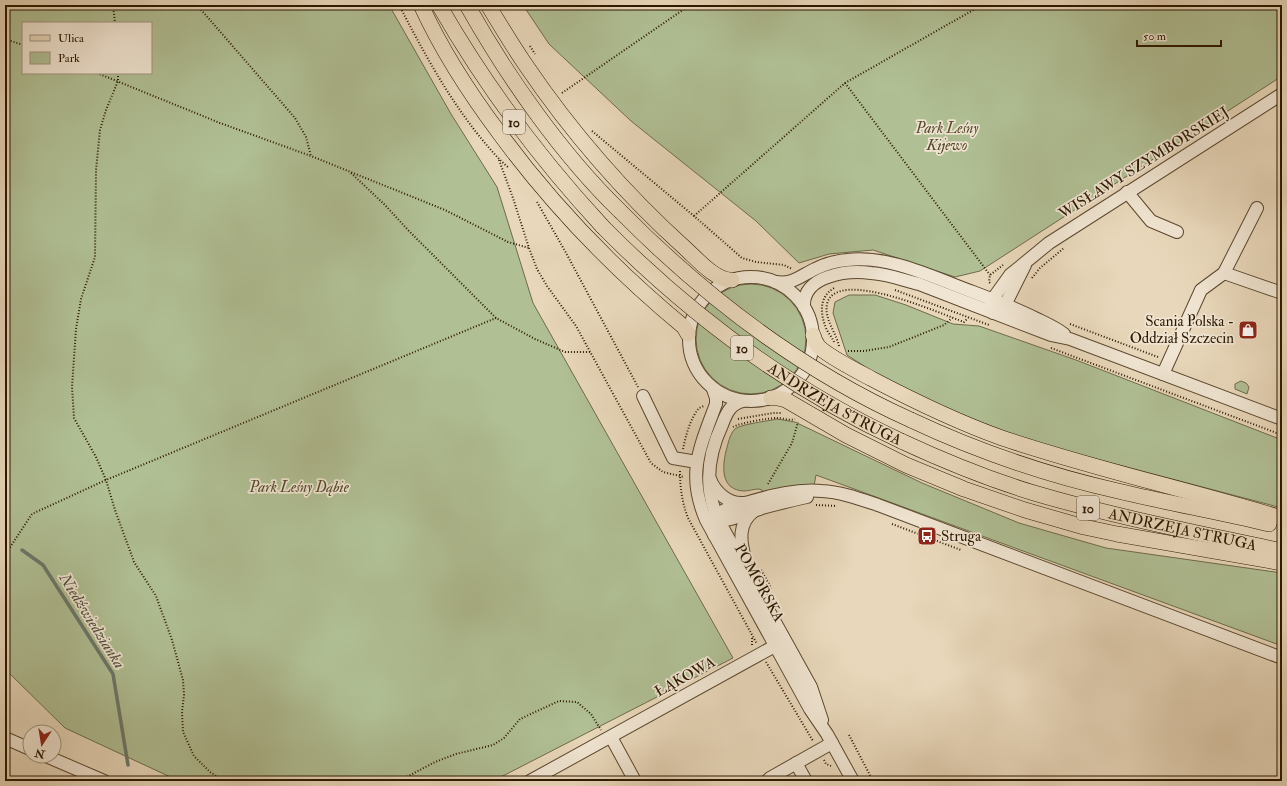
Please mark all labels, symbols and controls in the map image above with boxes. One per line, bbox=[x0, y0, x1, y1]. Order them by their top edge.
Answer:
legend bbox=[22, 22, 152, 74]
scale bar bbox=[1137, 22, 1221, 48]
text: 50 m bbox=[1143, 29, 1167, 44]
text: Ulica bbox=[58, 31, 85, 46]
text: Park bbox=[58, 51, 80, 66]
street label: WISŁAWY SZYMBORSKIEJ bbox=[1054, 103, 1233, 225]
road number: 10 bbox=[503, 110, 525, 134]
park label: Park Leśny Kijewo bbox=[915, 119, 979, 155]
place label: Scania Polska - Oddział Szczecin bbox=[1130, 312, 1234, 348]
shop icon: Scania Polska - Oddział Szczecin bbox=[1237, 319, 1259, 341]
road number: 10 bbox=[731, 336, 753, 360]
street label: ANDRZEJA STRUGA bbox=[763, 358, 905, 450]
park label: Park Leśny Dąbie bbox=[248, 478, 350, 497]
road number: 10 bbox=[1077, 496, 1099, 520]
street label: ANDRZEJA STRUGA bbox=[1106, 504, 1259, 555]
bus stop icon: Struga bbox=[916, 525, 938, 547]
place label: Struga bbox=[941, 527, 982, 546]
street label: POMORSKA bbox=[730, 541, 788, 626]
water label: Niedźwiedzianka bbox=[54, 569, 129, 672]
street label: ŁĄKOWA bbox=[651, 652, 719, 701]
north arrow bbox=[22, 724, 62, 764]
text: N bbox=[33, 746, 47, 761]

